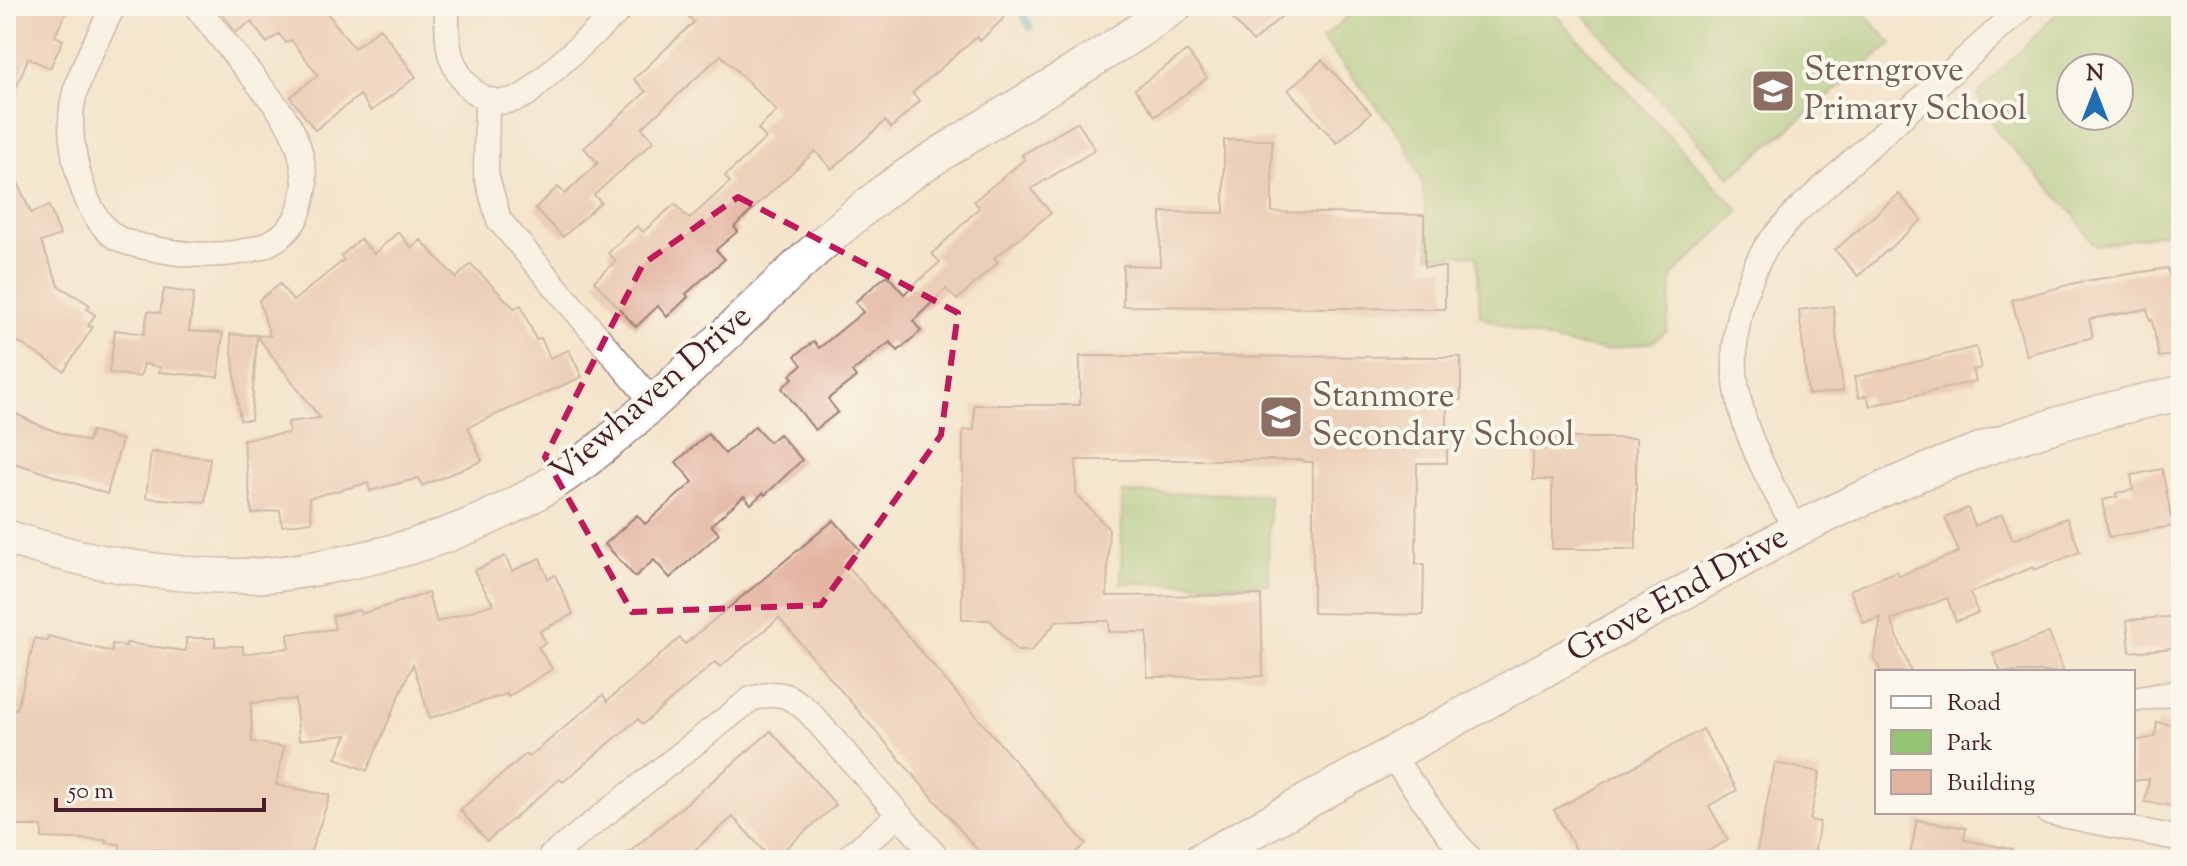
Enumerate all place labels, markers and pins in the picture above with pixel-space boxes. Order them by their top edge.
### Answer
place label: Sterngrove Primary School [1804,47,2027,135]
school or university icon: Sterngrove Primary School [1749,67,1797,115]
place label: Stanmore Secondary School [1312,373,1575,461]
school or university icon: Stanmore Secondary School [1257,393,1305,441]

